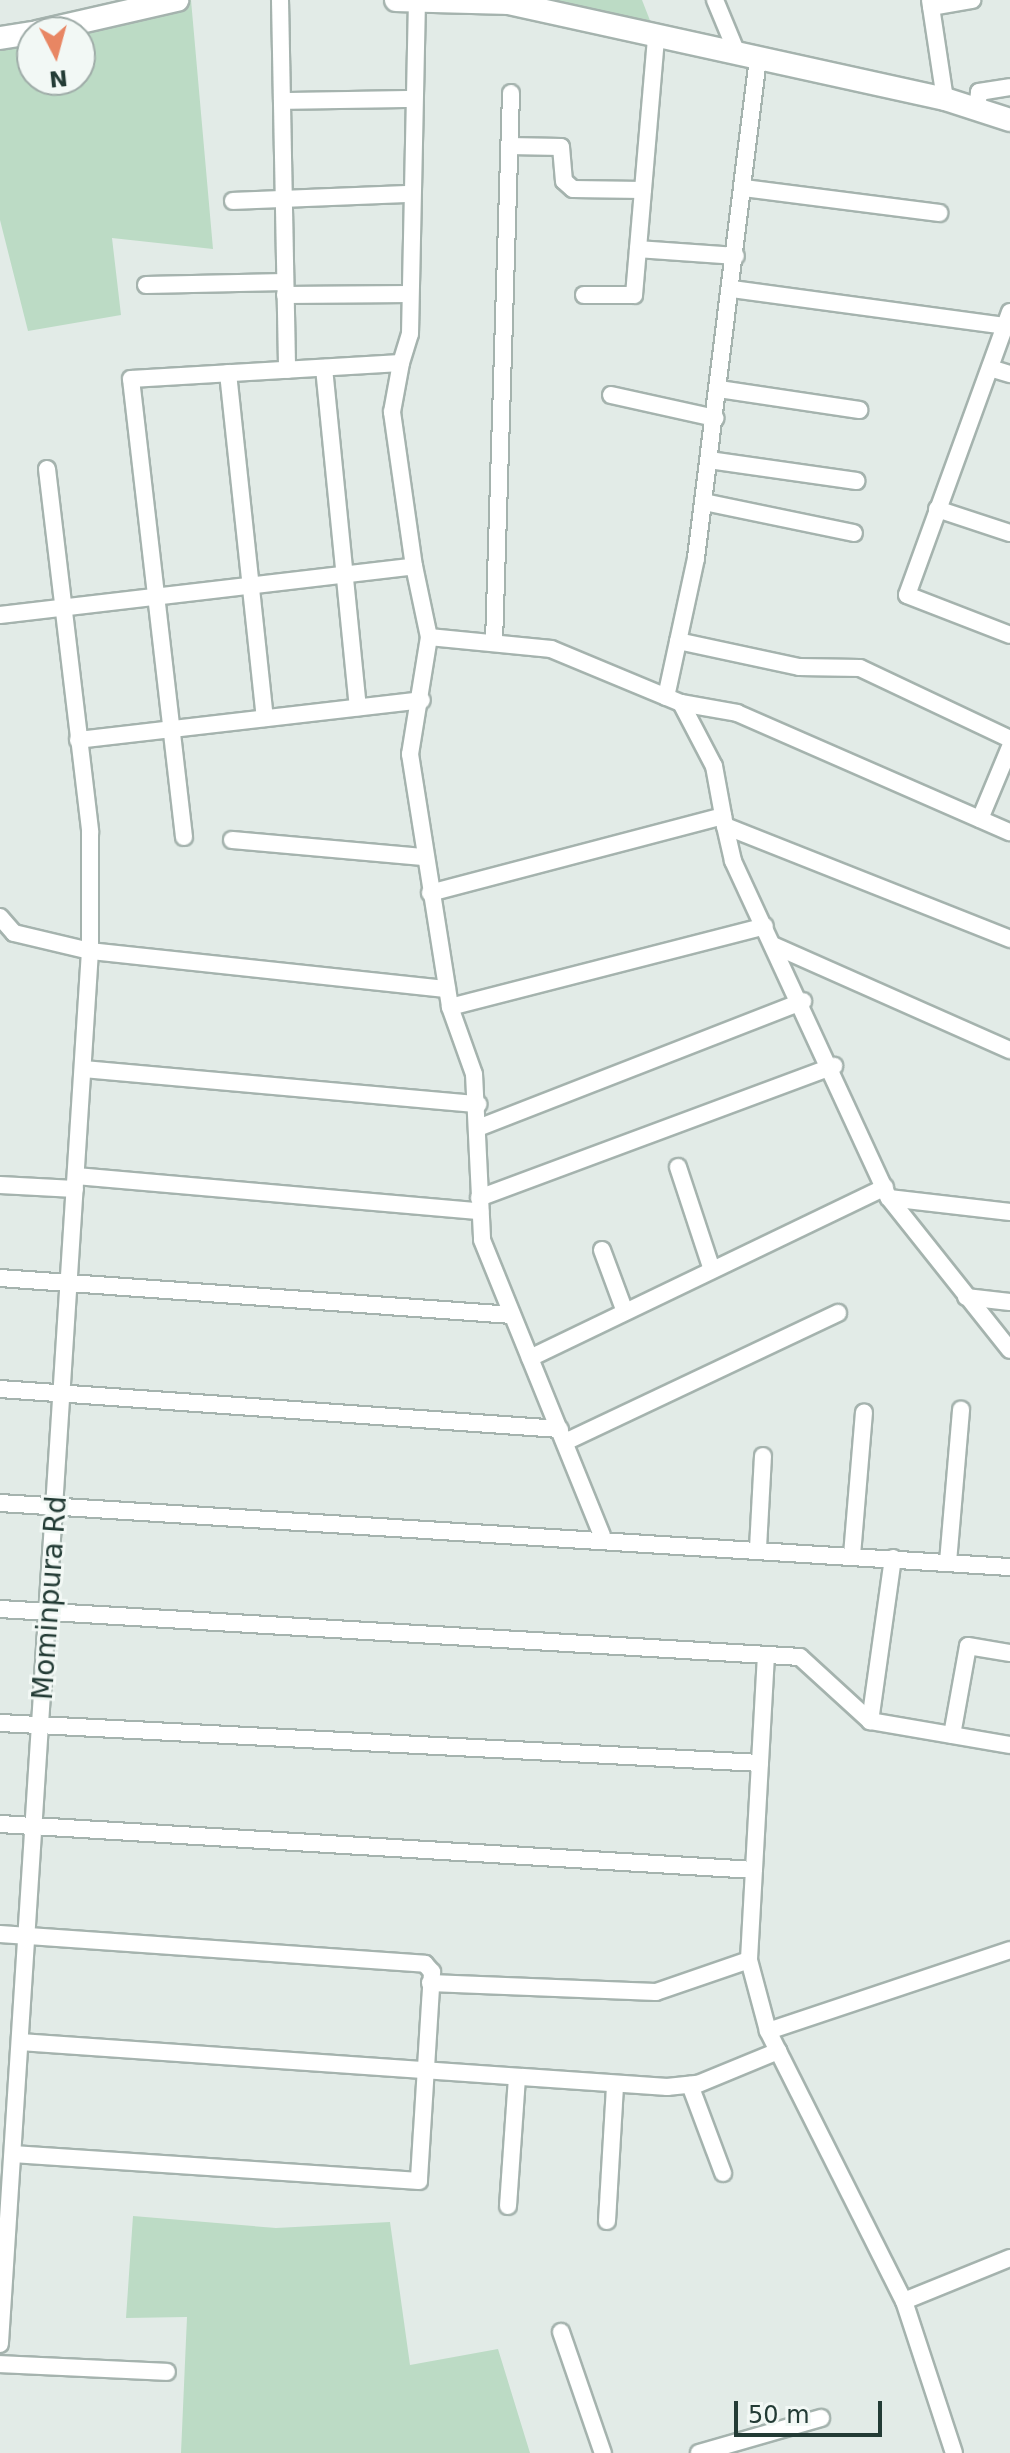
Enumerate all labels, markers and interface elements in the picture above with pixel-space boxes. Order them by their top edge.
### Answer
north arrow [16,16,96,96]
text: N [48,65,69,92]
street label: Mominpura Rd [26,1495,74,1701]
scale bar [738,2385,886,2435]
text: 50 m [748,2401,810,2429]

